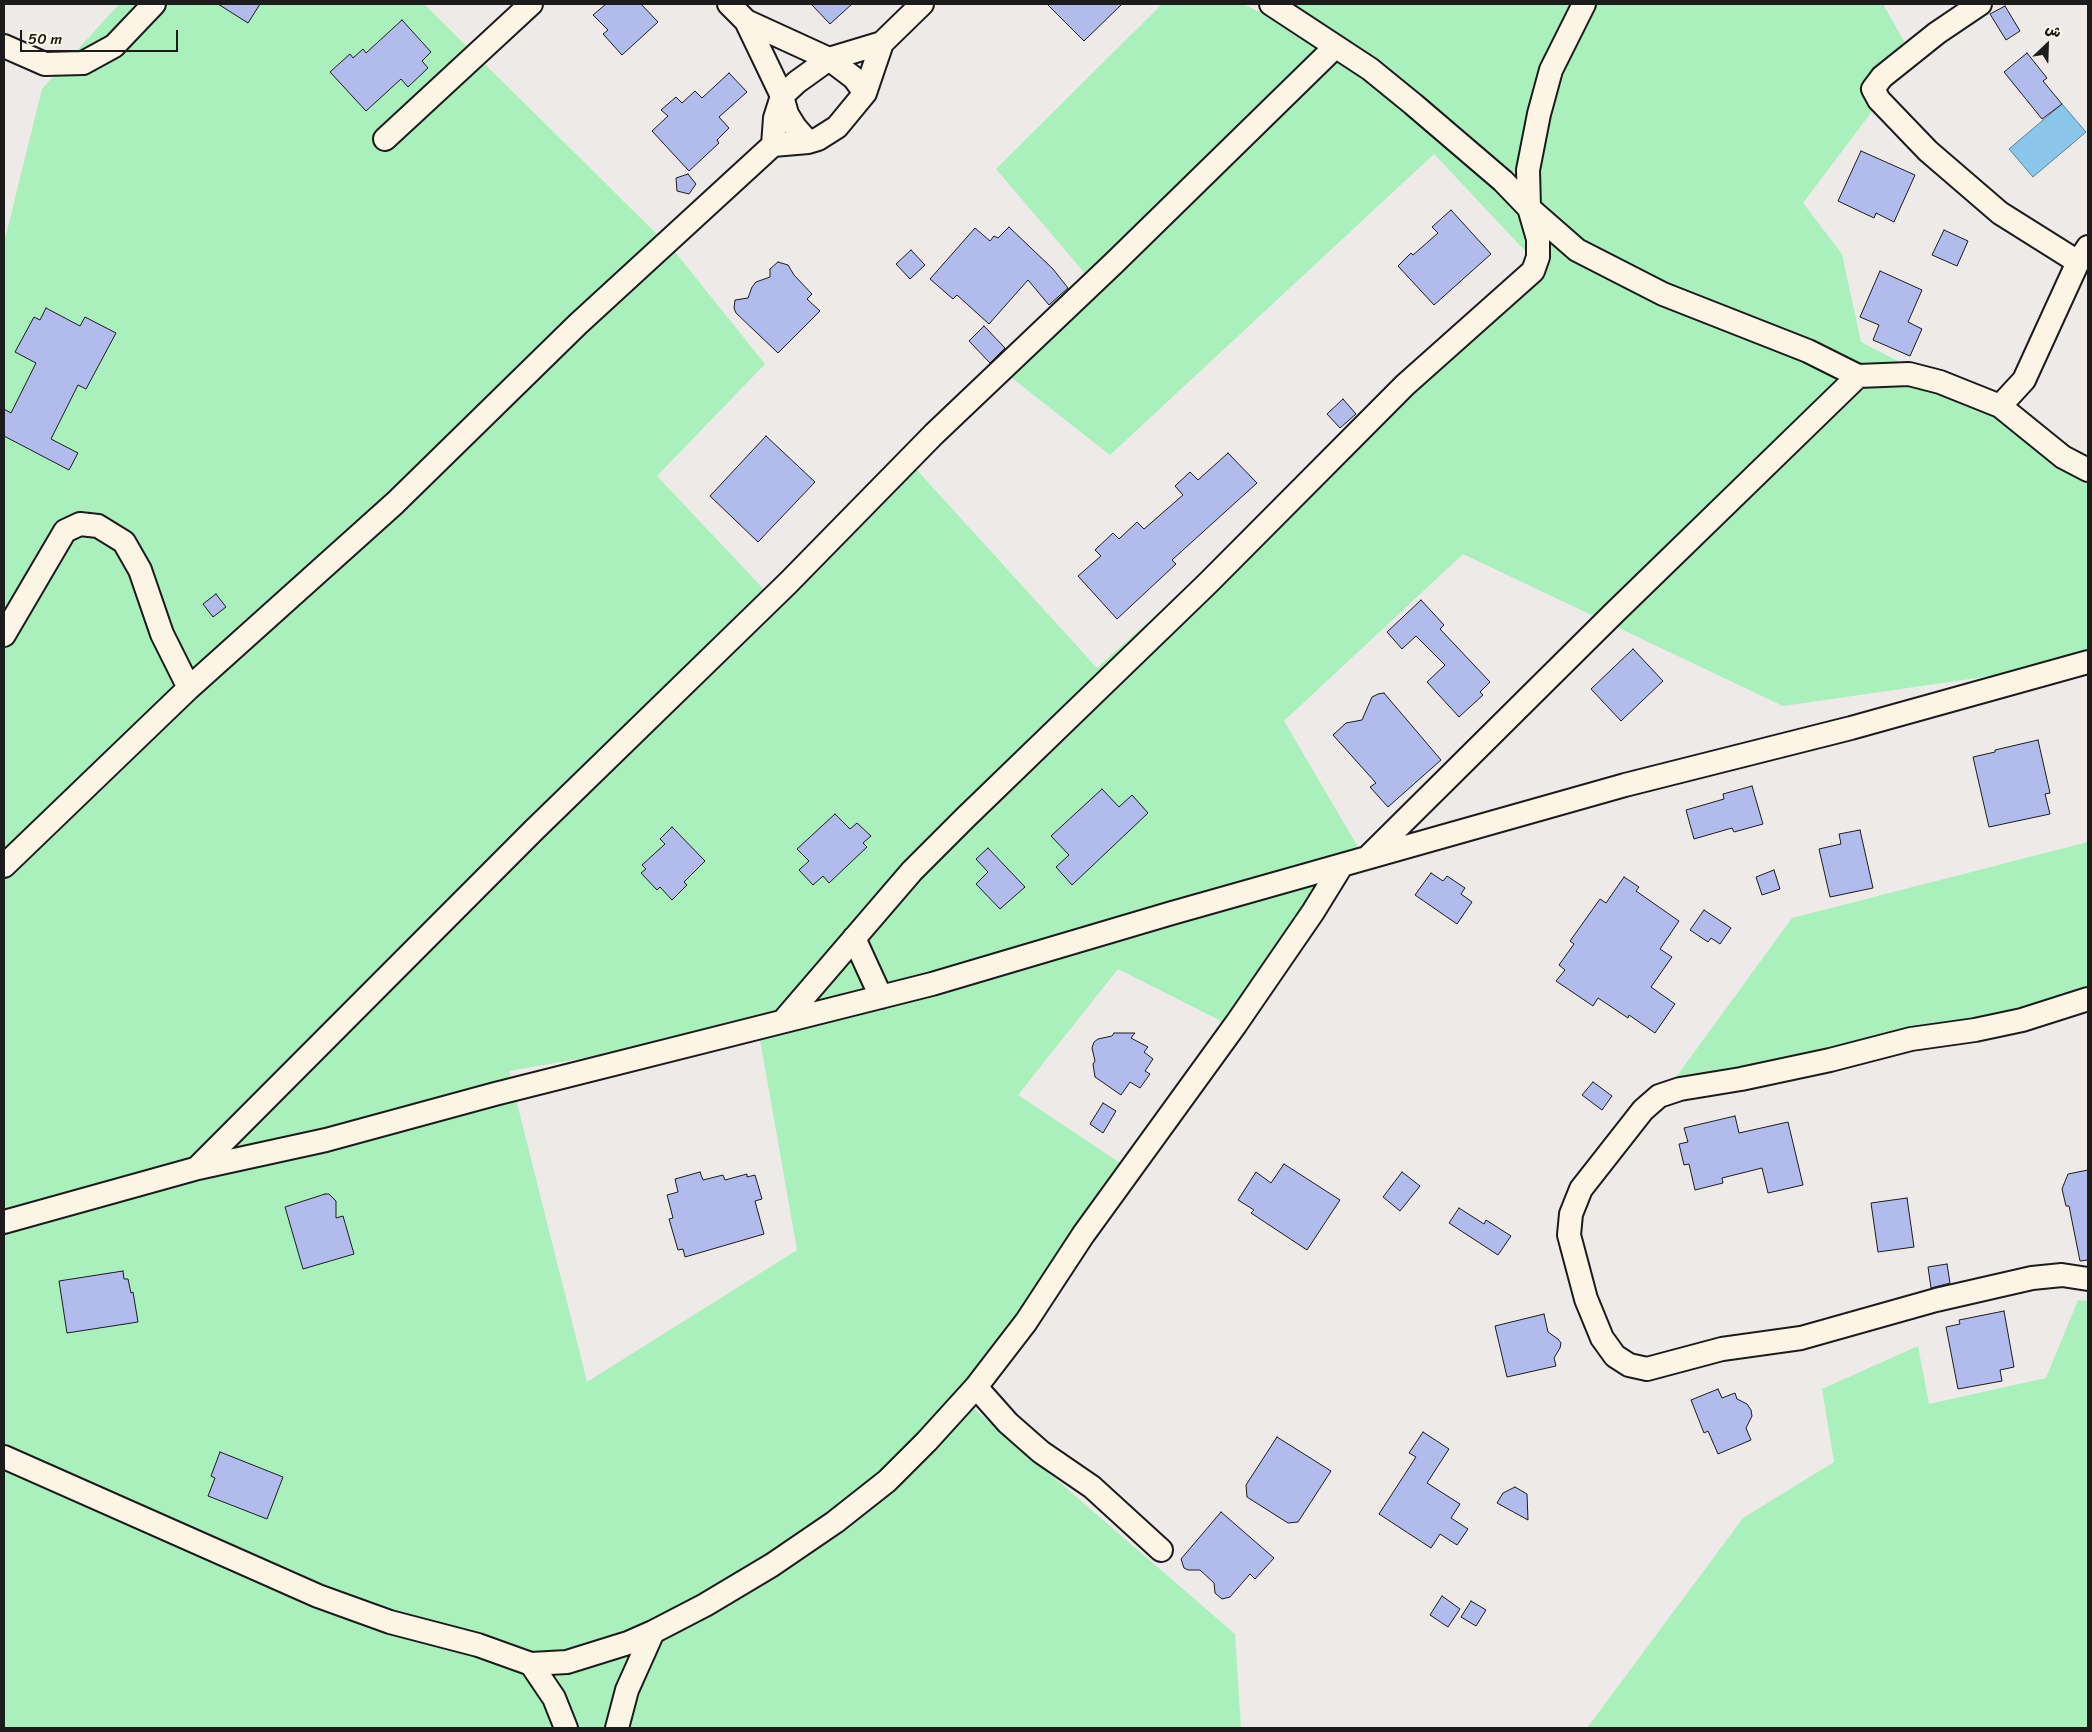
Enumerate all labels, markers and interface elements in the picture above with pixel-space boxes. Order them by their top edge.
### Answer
text: ش [2041,16,2065,45]
scale bar [22,20,180,52]
north arrow [2022,20,2072,70]
text: 50 m [28,26,62,52]

